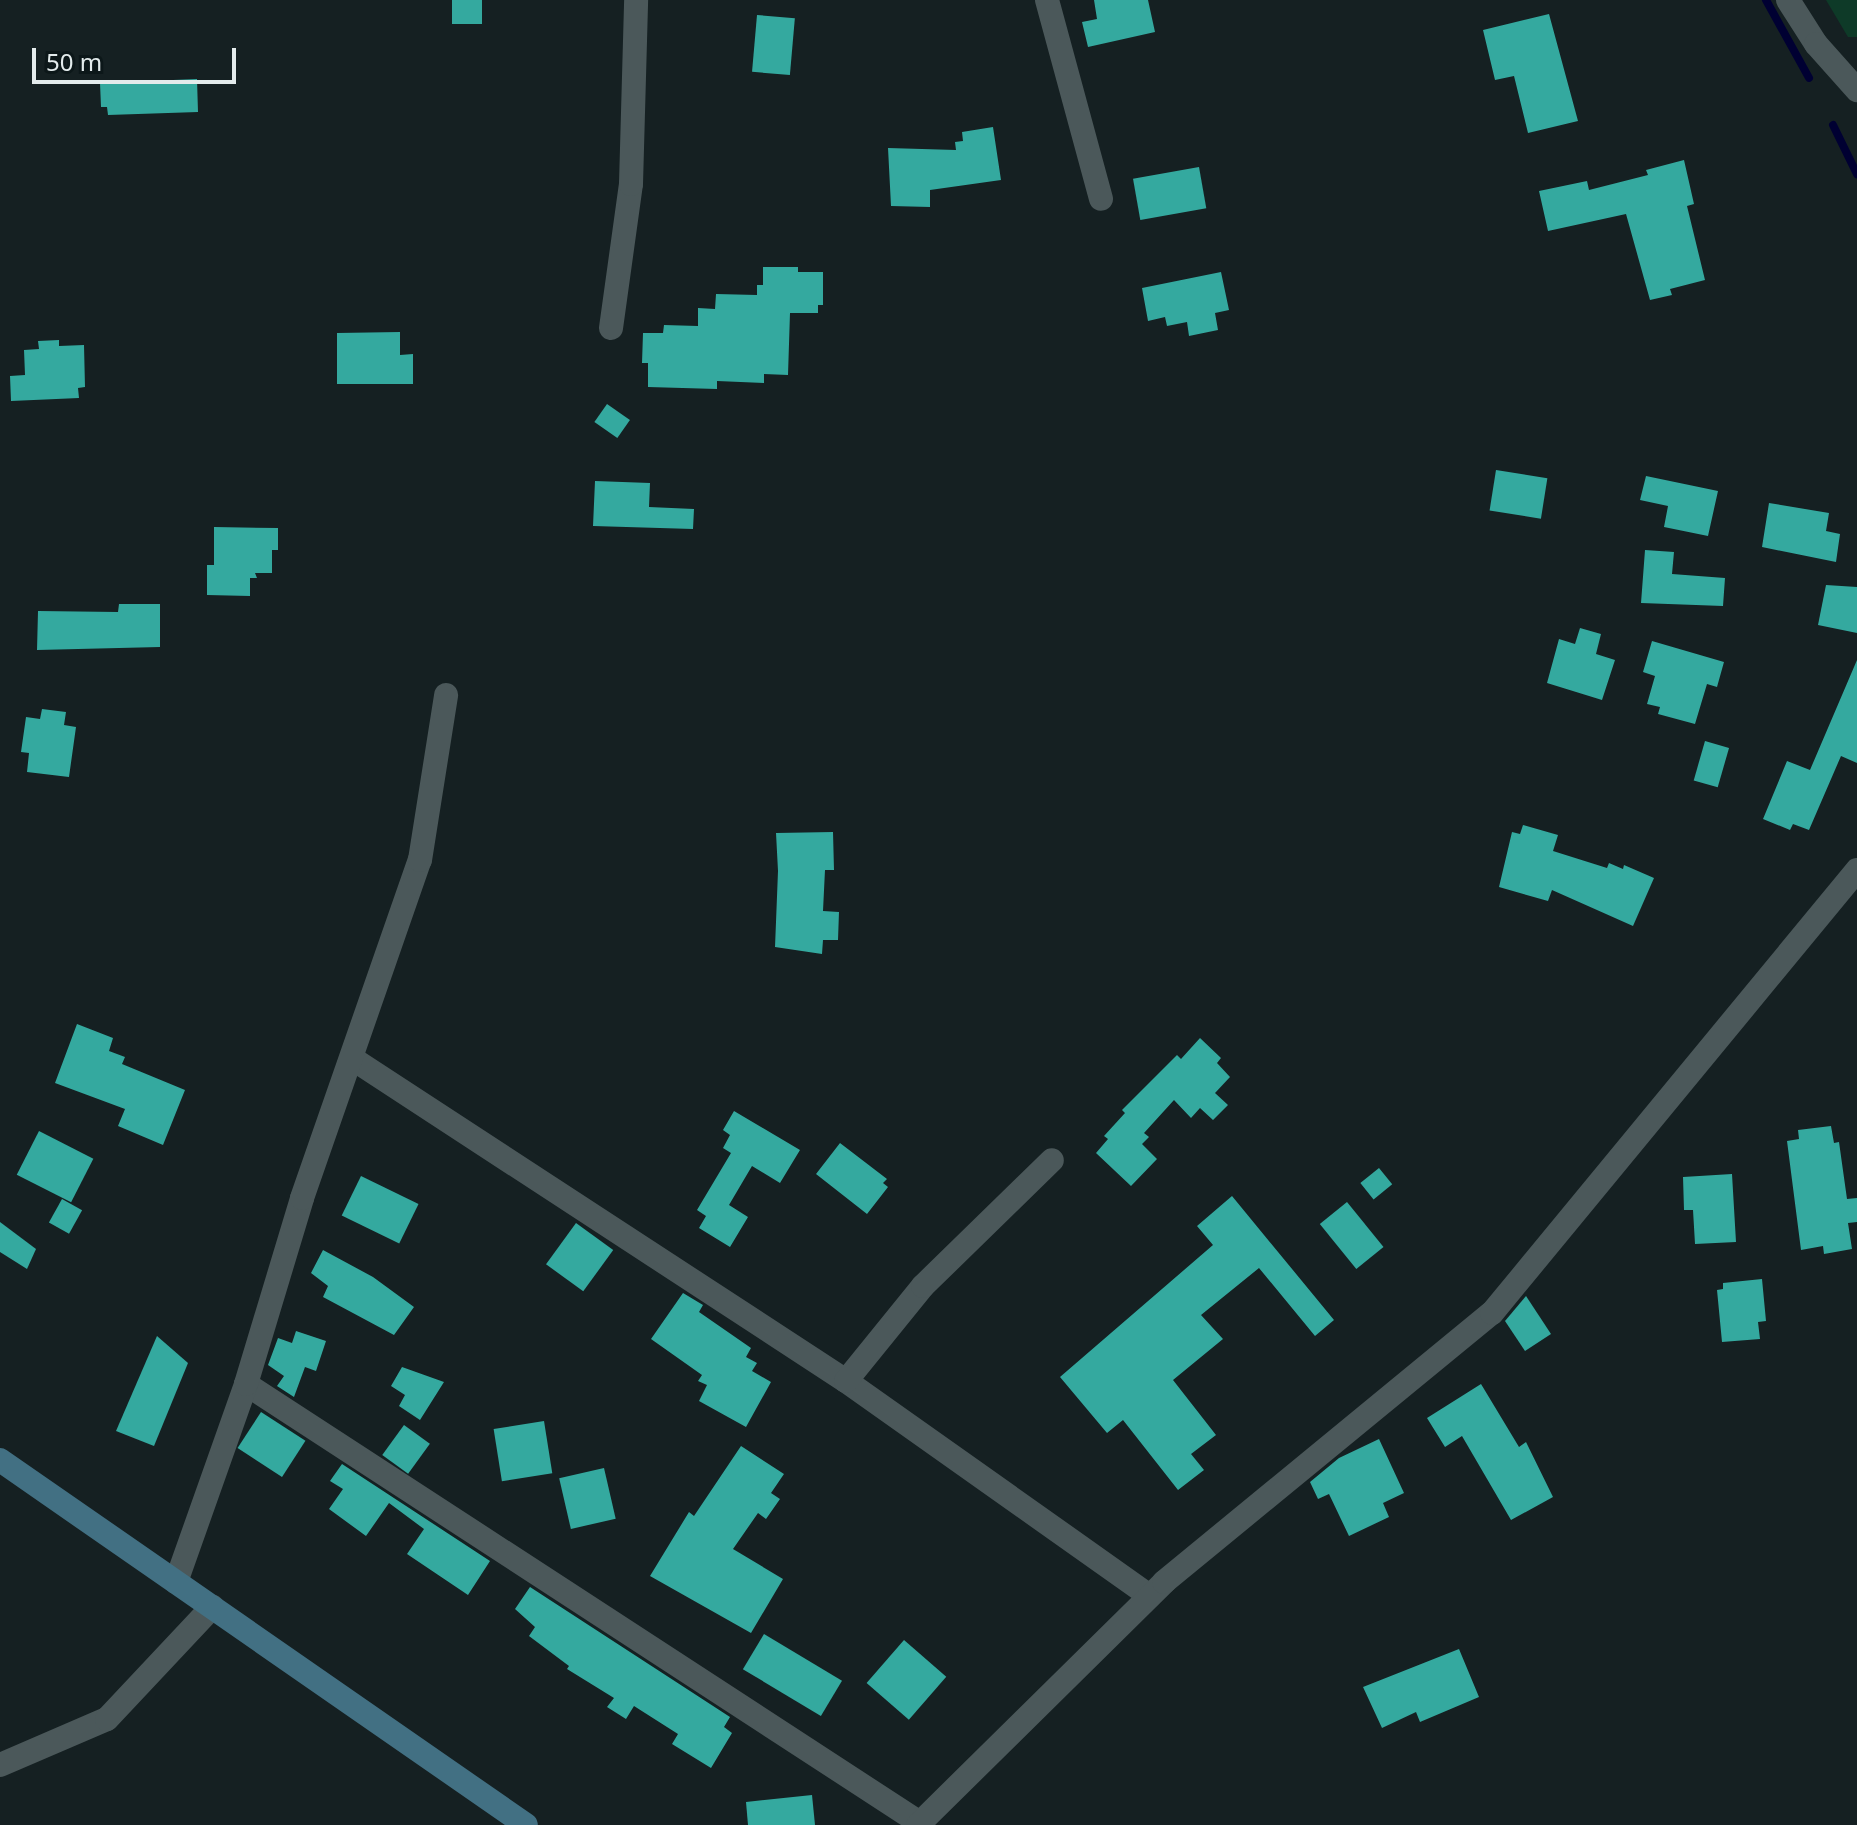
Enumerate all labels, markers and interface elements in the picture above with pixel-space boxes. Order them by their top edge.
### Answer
scale bar [36,32,240,82]
text: 50 m [46,45,102,78]

